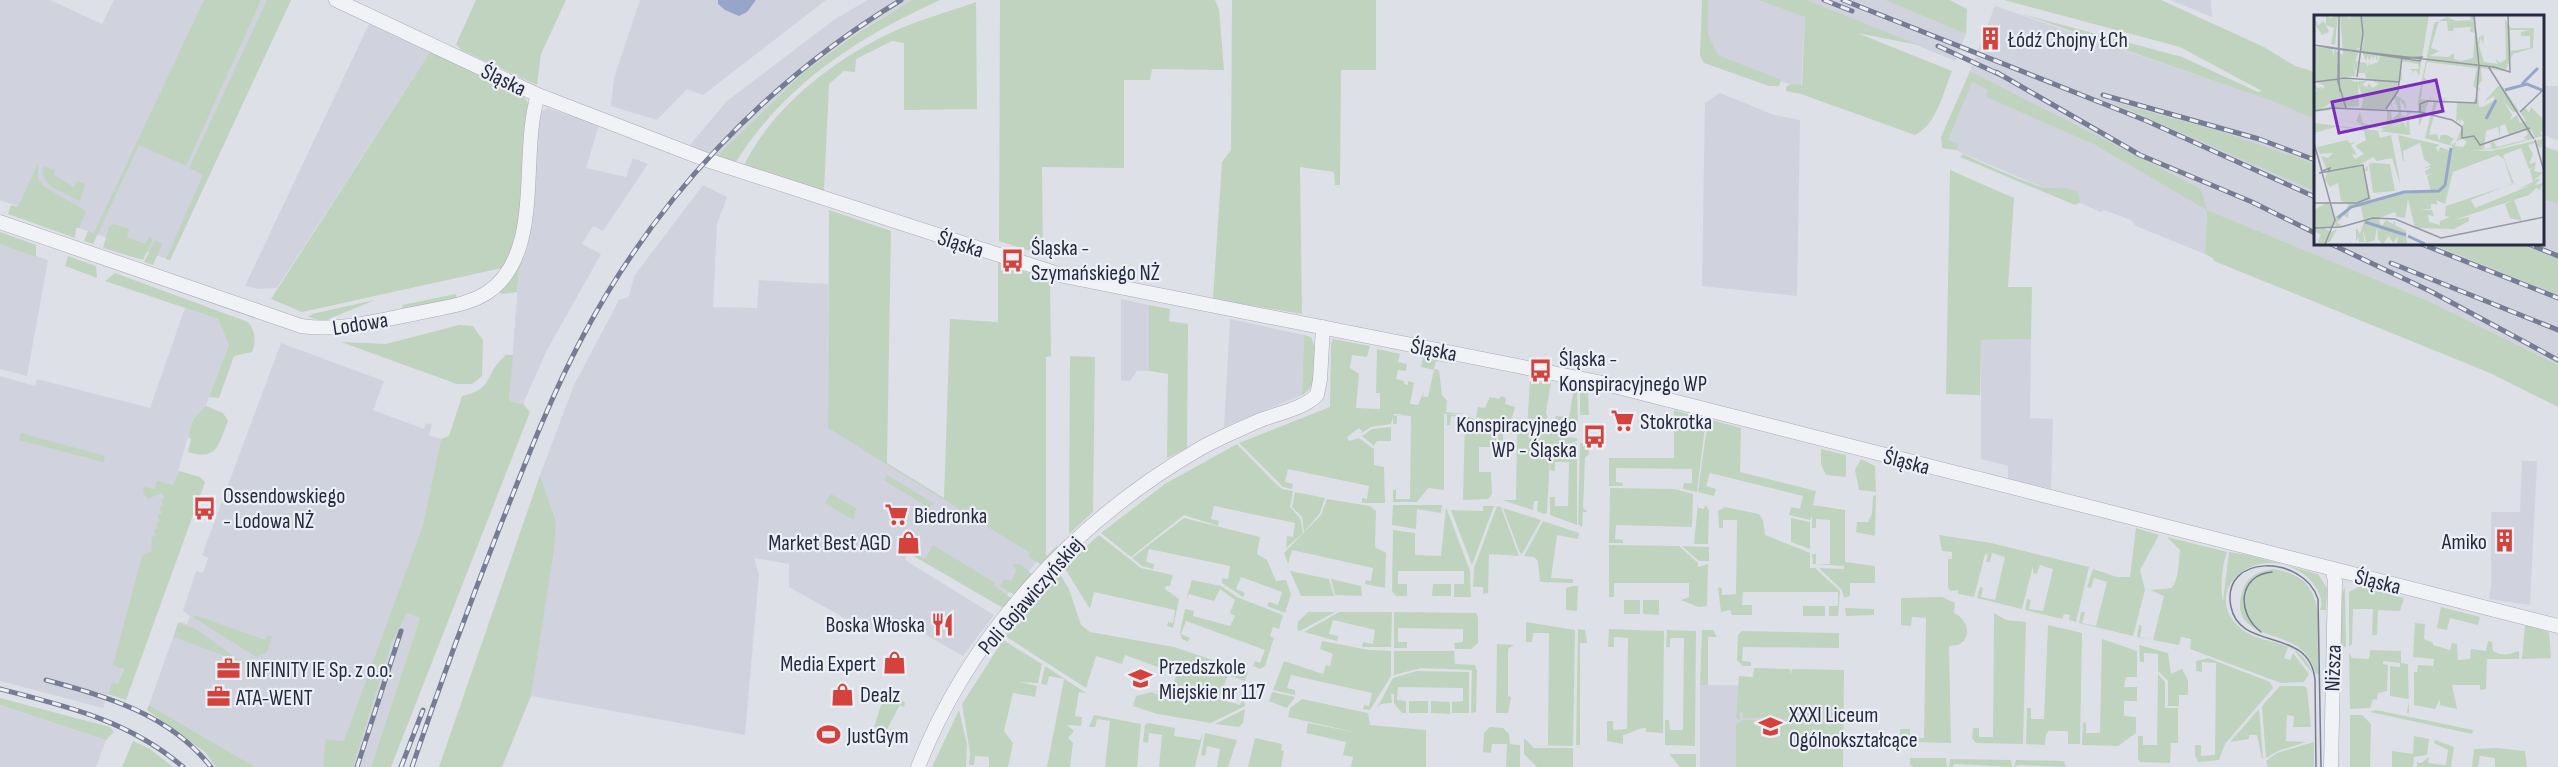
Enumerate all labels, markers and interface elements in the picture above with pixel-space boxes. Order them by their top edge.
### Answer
inset map [2314,15,2543,244]
building icon: Łódź Chojny ŁCh [1977,26,2003,52]
place label: Łódź Chojny ŁCh [2007,27,2128,54]
street label: Śląska [476,58,530,103]
street label: Śląska [934,224,987,264]
place label: Śląska - Szymańskiego NŻ [1031,235,1160,287]
bus stop icon: Śląska - Szymańskiego NŻ [1000,247,1026,273]
street label: Lodowa [331,307,390,342]
street label: Śląska [1408,333,1459,368]
place label: Śląska - Konspiracyjnego WP [1559,346,1707,398]
bus stop icon: Śląska - Konspiracyjnego WP [1528,358,1554,384]
supermarket icon: Stokrotka [1609,408,1635,434]
place label: Stokrotka [1640,409,1712,436]
place label: Konspiracyjnego WP - Śląska [1456,412,1577,464]
bus stop icon: Konspiracyjnego WP - Śląska [1582,424,1608,450]
street label: Śląska [1881,443,1933,482]
place label: Ossendowskiego - Lodowa NŻ [223,483,345,535]
bus stop icon: Ossendowskiego - Lodowa NŻ [192,495,218,521]
supermarket icon: Biedronka [883,502,909,528]
place label: Biedronka [914,503,987,530]
building icon: Amiko [2492,528,2518,554]
shop icon: Market Best AGD [896,529,922,555]
place label: Amiko [2441,529,2487,556]
place label: Market Best AGD [768,530,891,557]
street label: Poli Gojawiczyńskiej [973,532,1090,660]
street label: Śląska [2352,564,2404,601]
restaurant icon: Boska Włoska [930,611,956,637]
place label: Boska Włoska [825,612,925,639]
street label: Niższa [2319,644,2348,692]
shop icon: Media Expert [881,650,907,676]
place label: Media Expert [780,651,876,678]
place label: Przedszkole Miejskie nr 117 [1159,654,1265,706]
office icon: INFINITY IE Sp. z o.o. [215,656,241,682]
place label: INFINITY IE Sp. z o.o. [246,657,392,684]
school or university icon: Przedszkole Miejskie nr 117 [1128,666,1154,692]
shop icon: Dealz [829,681,855,707]
place label: Dealz [860,682,900,709]
office icon: ATA-WENT [205,684,231,710]
place label: ATA-WENT [235,685,313,712]
place label: XXXI Liceum Ogólnokształcące [1788,702,1918,754]
school or university icon: XXXI Liceum Ogólnokształcące [1758,714,1784,740]
sports icon: JustGym [816,722,842,748]
place label: JustGym [846,723,909,750]

